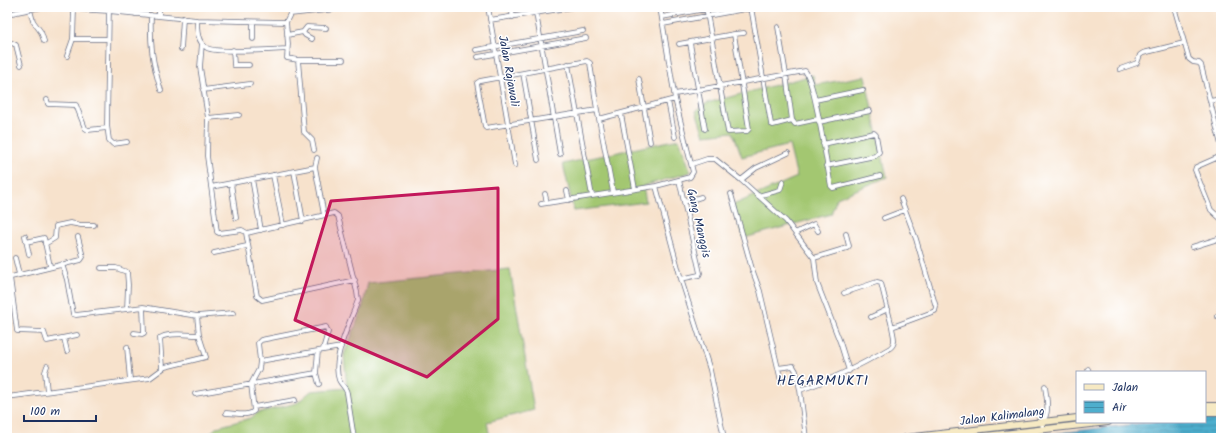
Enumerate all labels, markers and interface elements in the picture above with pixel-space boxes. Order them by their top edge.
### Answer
street label: Jalan Rajawali [493,34,524,109]
street label: Gang Manggis [681,187,716,260]
district label: HEGARMUKTI [777,370,869,392]
legend [1076,371,1206,423]
text: Jalan [1112,378,1138,397]
scale bar [24,397,96,423]
text: Air [1112,398,1127,417]
text: 100 m [30,402,61,421]
street label: Jalan Kalimalang [959,402,1046,431]

